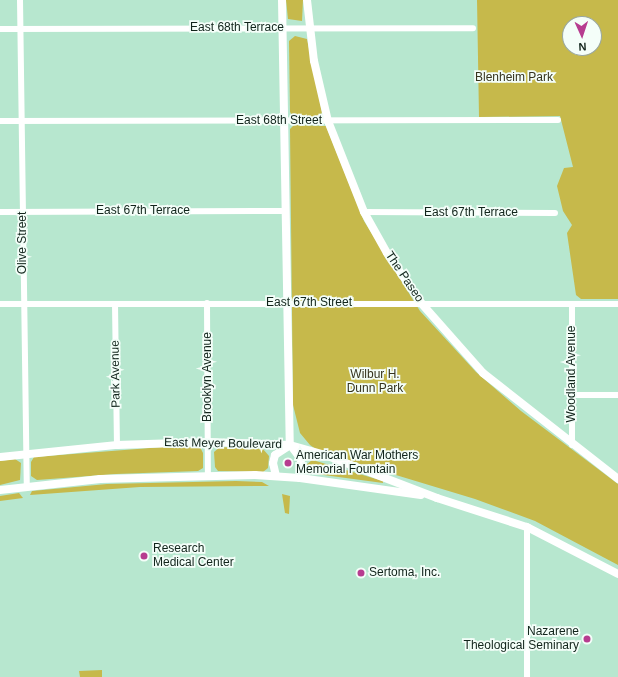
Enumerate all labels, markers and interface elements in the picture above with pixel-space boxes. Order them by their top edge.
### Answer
north arrow [562,16,602,56]
street label: East 68th Terrace [190,21,284,35]
text: N [578,41,587,53]
park label: Blenheim Park [475,71,553,85]
street label: East 68th Street [236,114,322,128]
street label: East 67th Terrace [96,204,190,218]
street label: East 67th Terrace [424,206,518,220]
street label: Olive Street [16,212,30,274]
street label: The Paseo [382,249,426,305]
street label: East 67th Street [266,296,352,310]
street label: Woodland Avenue [565,325,579,423]
street label: Brooklyn Avenue [201,332,215,422]
street label: Park Avenue [108,340,124,408]
park label: Wilbur H. Dunn Park [347,368,403,396]
street label: East Meyer Boulevard [164,436,282,452]
place label: American War Mothers Memorial Fountain [296,449,418,477]
marker: American War Mothers Memorial Fountain [283,458,293,468]
place label: Research Medical Center [153,542,234,570]
marker: Research Medical Center [138,550,150,562]
place label: Sertoma, Inc. [369,566,440,580]
marker: Sertoma, Inc. [356,568,366,578]
place label: Nazarene Theological Seminary [464,625,579,653]
marker: Nazarene Theological Seminary [582,634,592,644]

